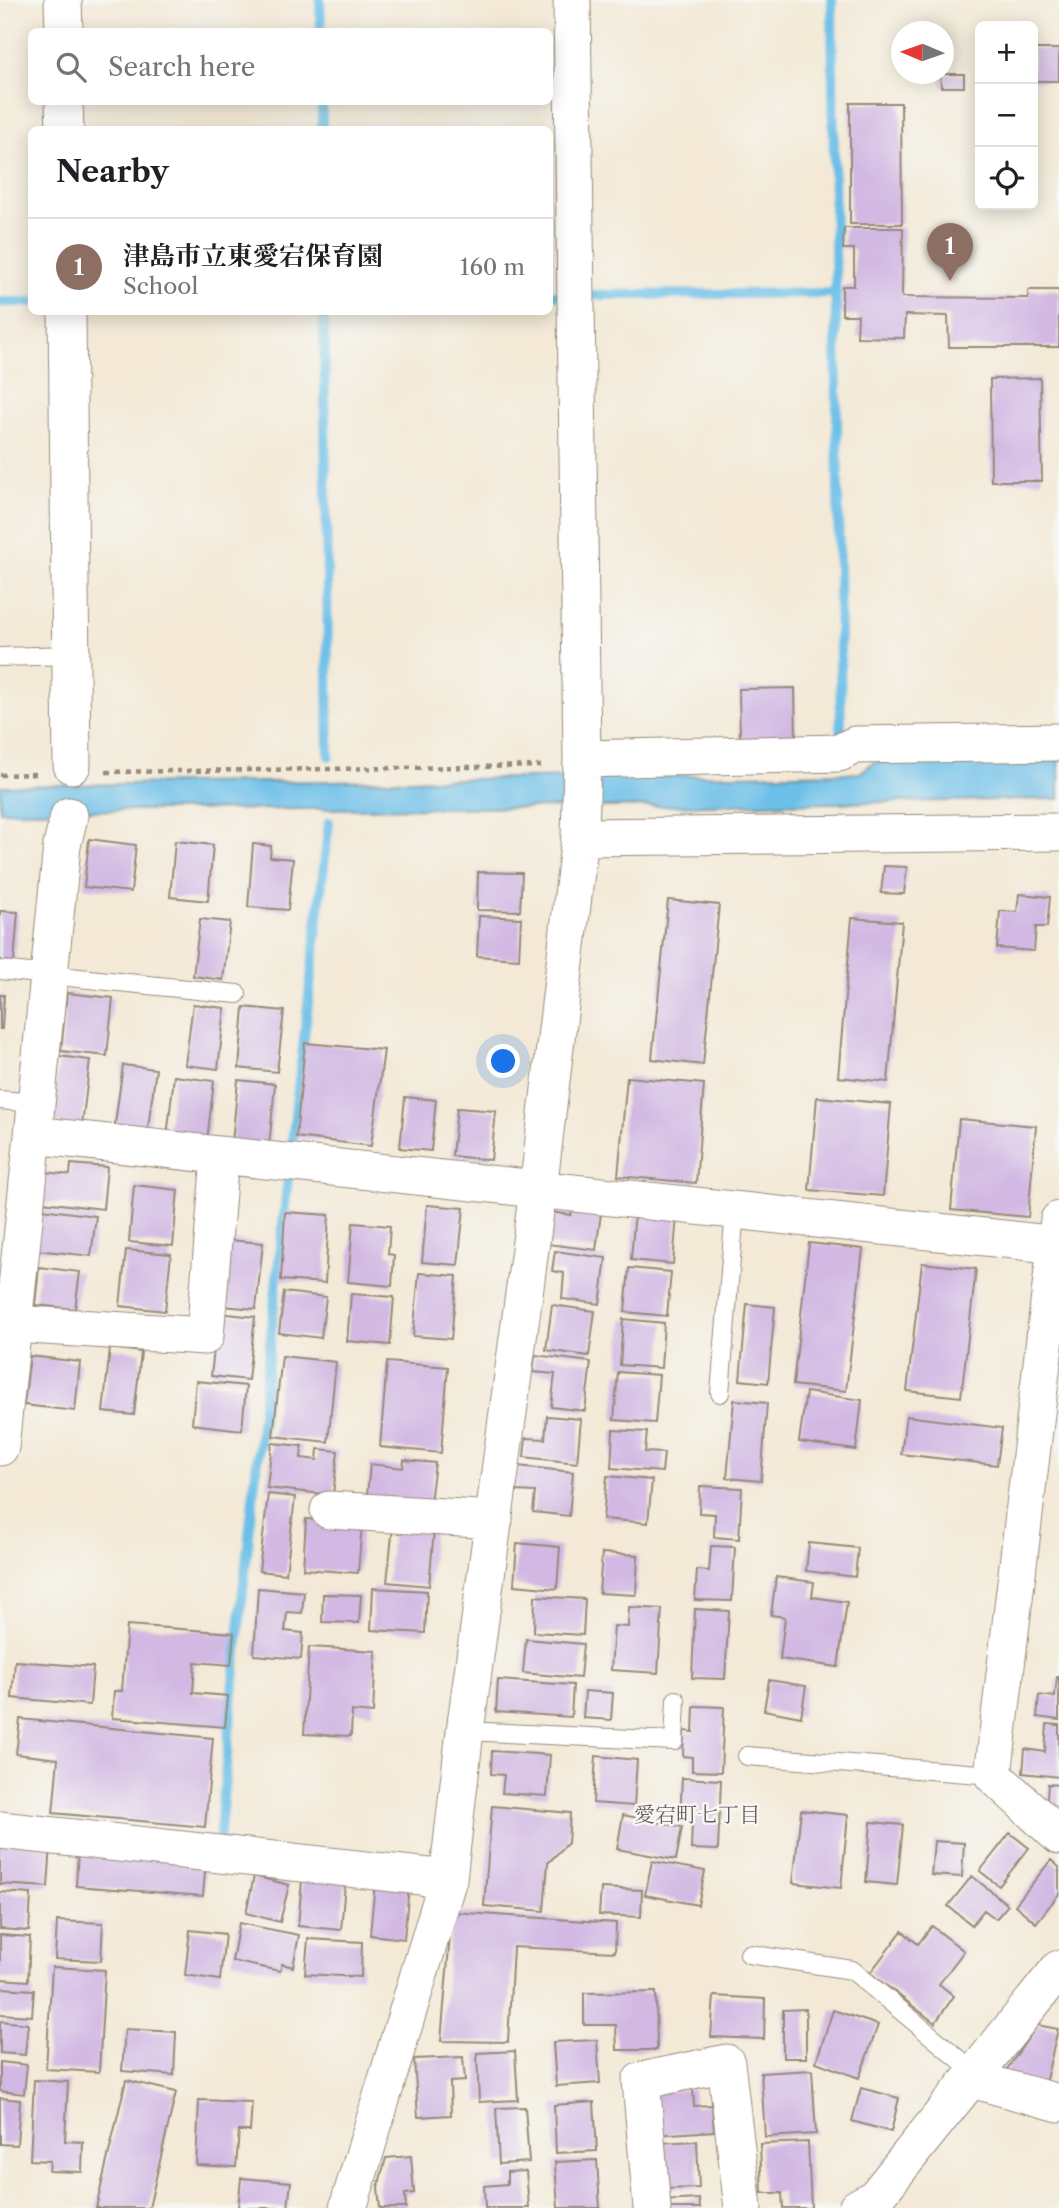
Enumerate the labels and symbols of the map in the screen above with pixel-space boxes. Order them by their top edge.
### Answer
north arrow [891,21,954,84]
pin: 1 [927,223,973,281]
your location [486,1044,520,1078]
district label: 愛宕町七丁目 [634,1802,760,1827]

